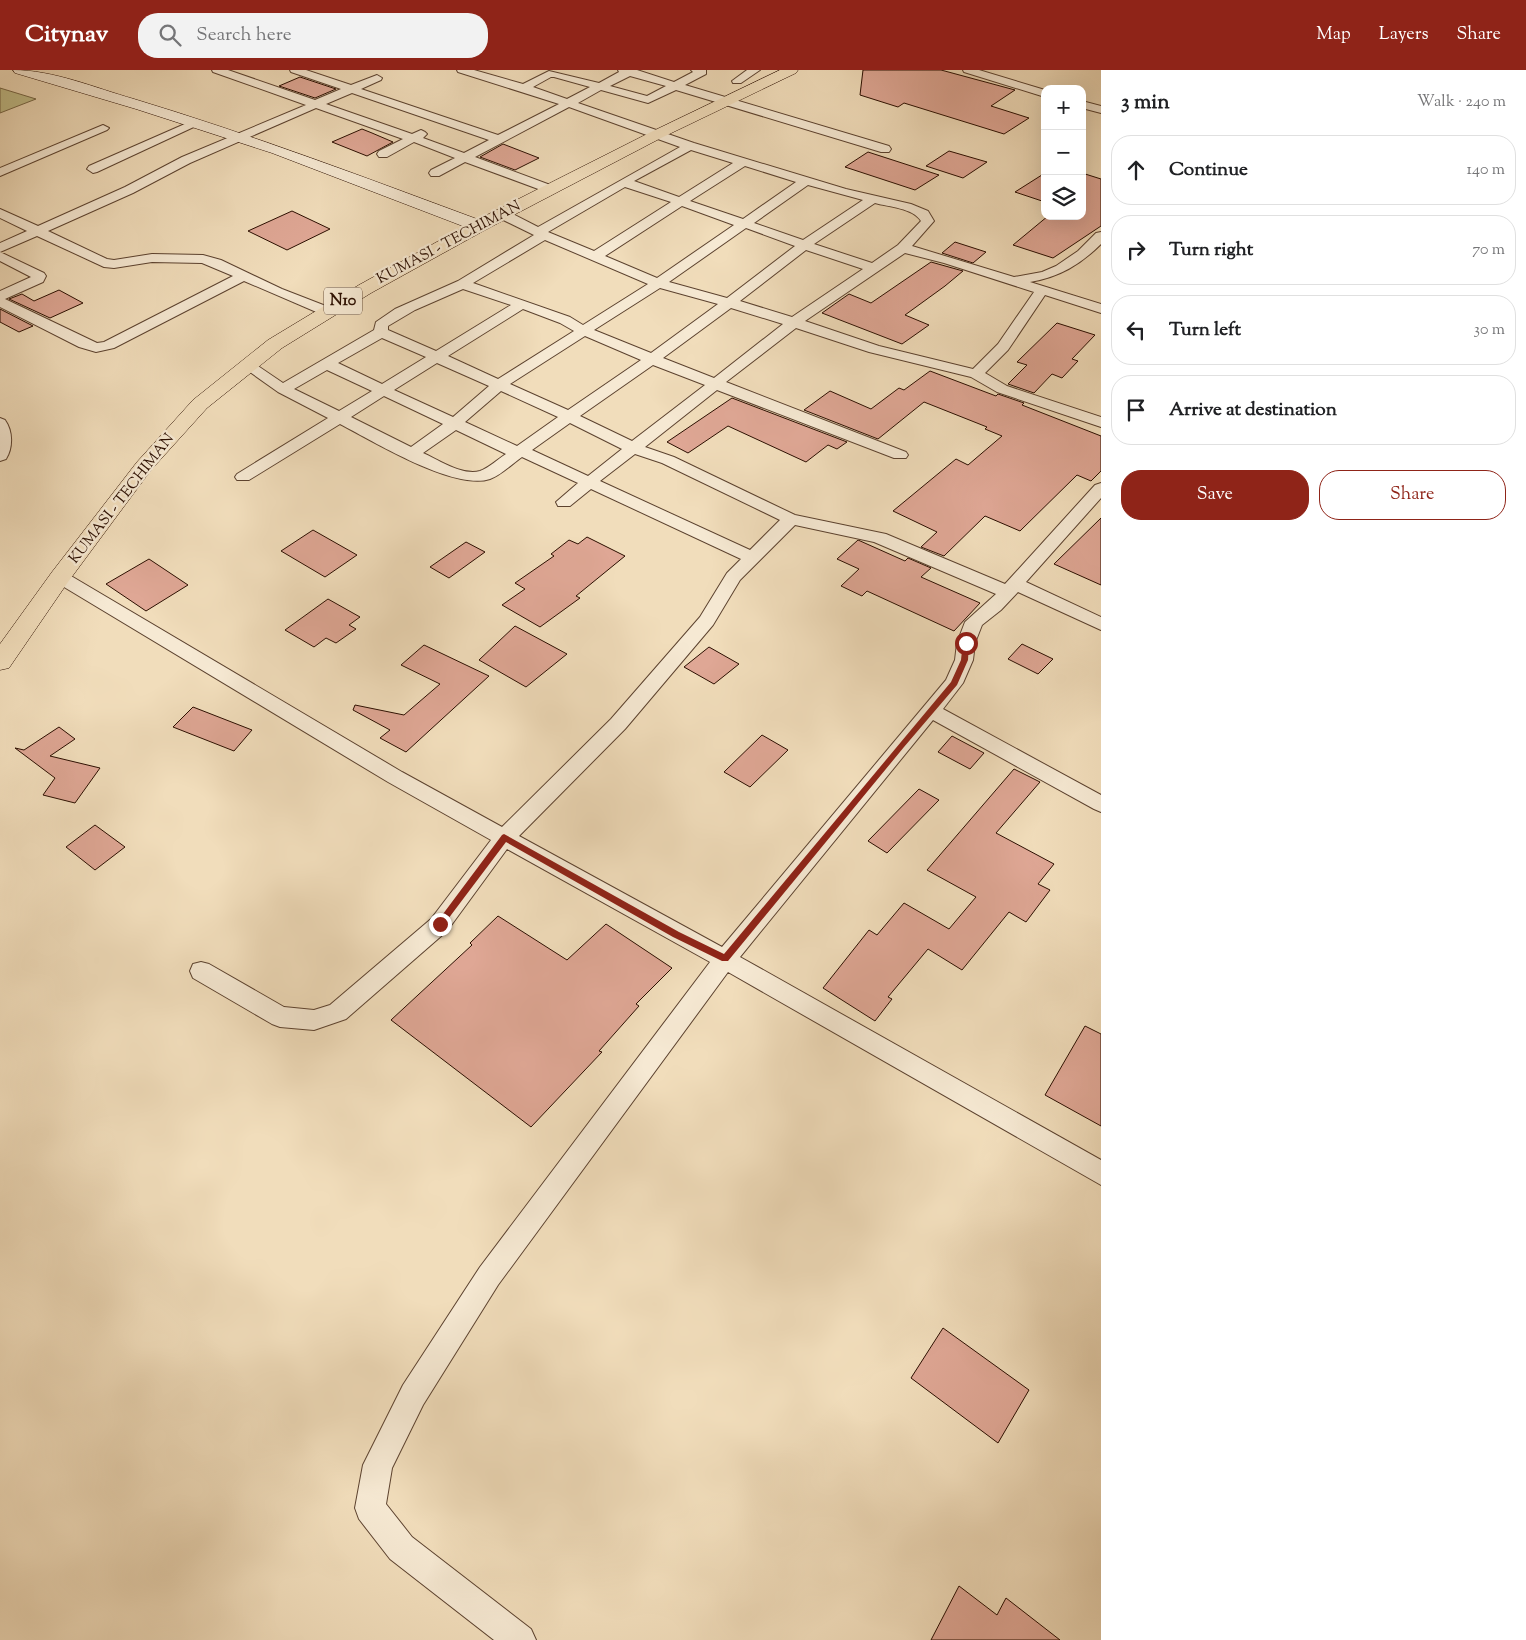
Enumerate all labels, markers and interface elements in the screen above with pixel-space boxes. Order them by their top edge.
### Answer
search box [138,13,488,58]
text: Citynav [25,18,108,52]
icon: search [156,21,184,49]
text: Search here [196,22,292,49]
text: Map [1316,22,1351,48]
text: Layers [1379,22,1429,48]
text: Share [1457,22,1501,48]
map controls [1041,85,1086,220]
button: + [1041,85,1086,130]
text: 3 min [1121,88,1170,118]
text: Walk · 240 m [1417,91,1506,114]
button: − [1041,130,1086,175]
icon: ahead [1122,156,1150,184]
text: Continue [1169,157,1248,184]
text: 140 m [1467,159,1505,182]
button: layers [1041,175,1086,220]
street label: KUMASI - TECHIMAN [373,196,525,290]
icon: right [1122,236,1150,264]
text: Turn right [1169,237,1253,264]
text: 70 m [1472,239,1505,262]
road number: N10 [324,288,362,315]
icon: left [1122,316,1150,344]
text: Turn left [1169,317,1241,344]
text: 30 m [1474,319,1505,342]
icon: arrive [1122,396,1150,424]
text: Arrive at destination [1169,397,1337,424]
street label: KUMASI - TECHIMAN [64,429,180,569]
button: Save [1121,470,1309,520]
button: Share [1319,470,1506,520]
route start [955,632,978,655]
route end [429,913,452,936]

